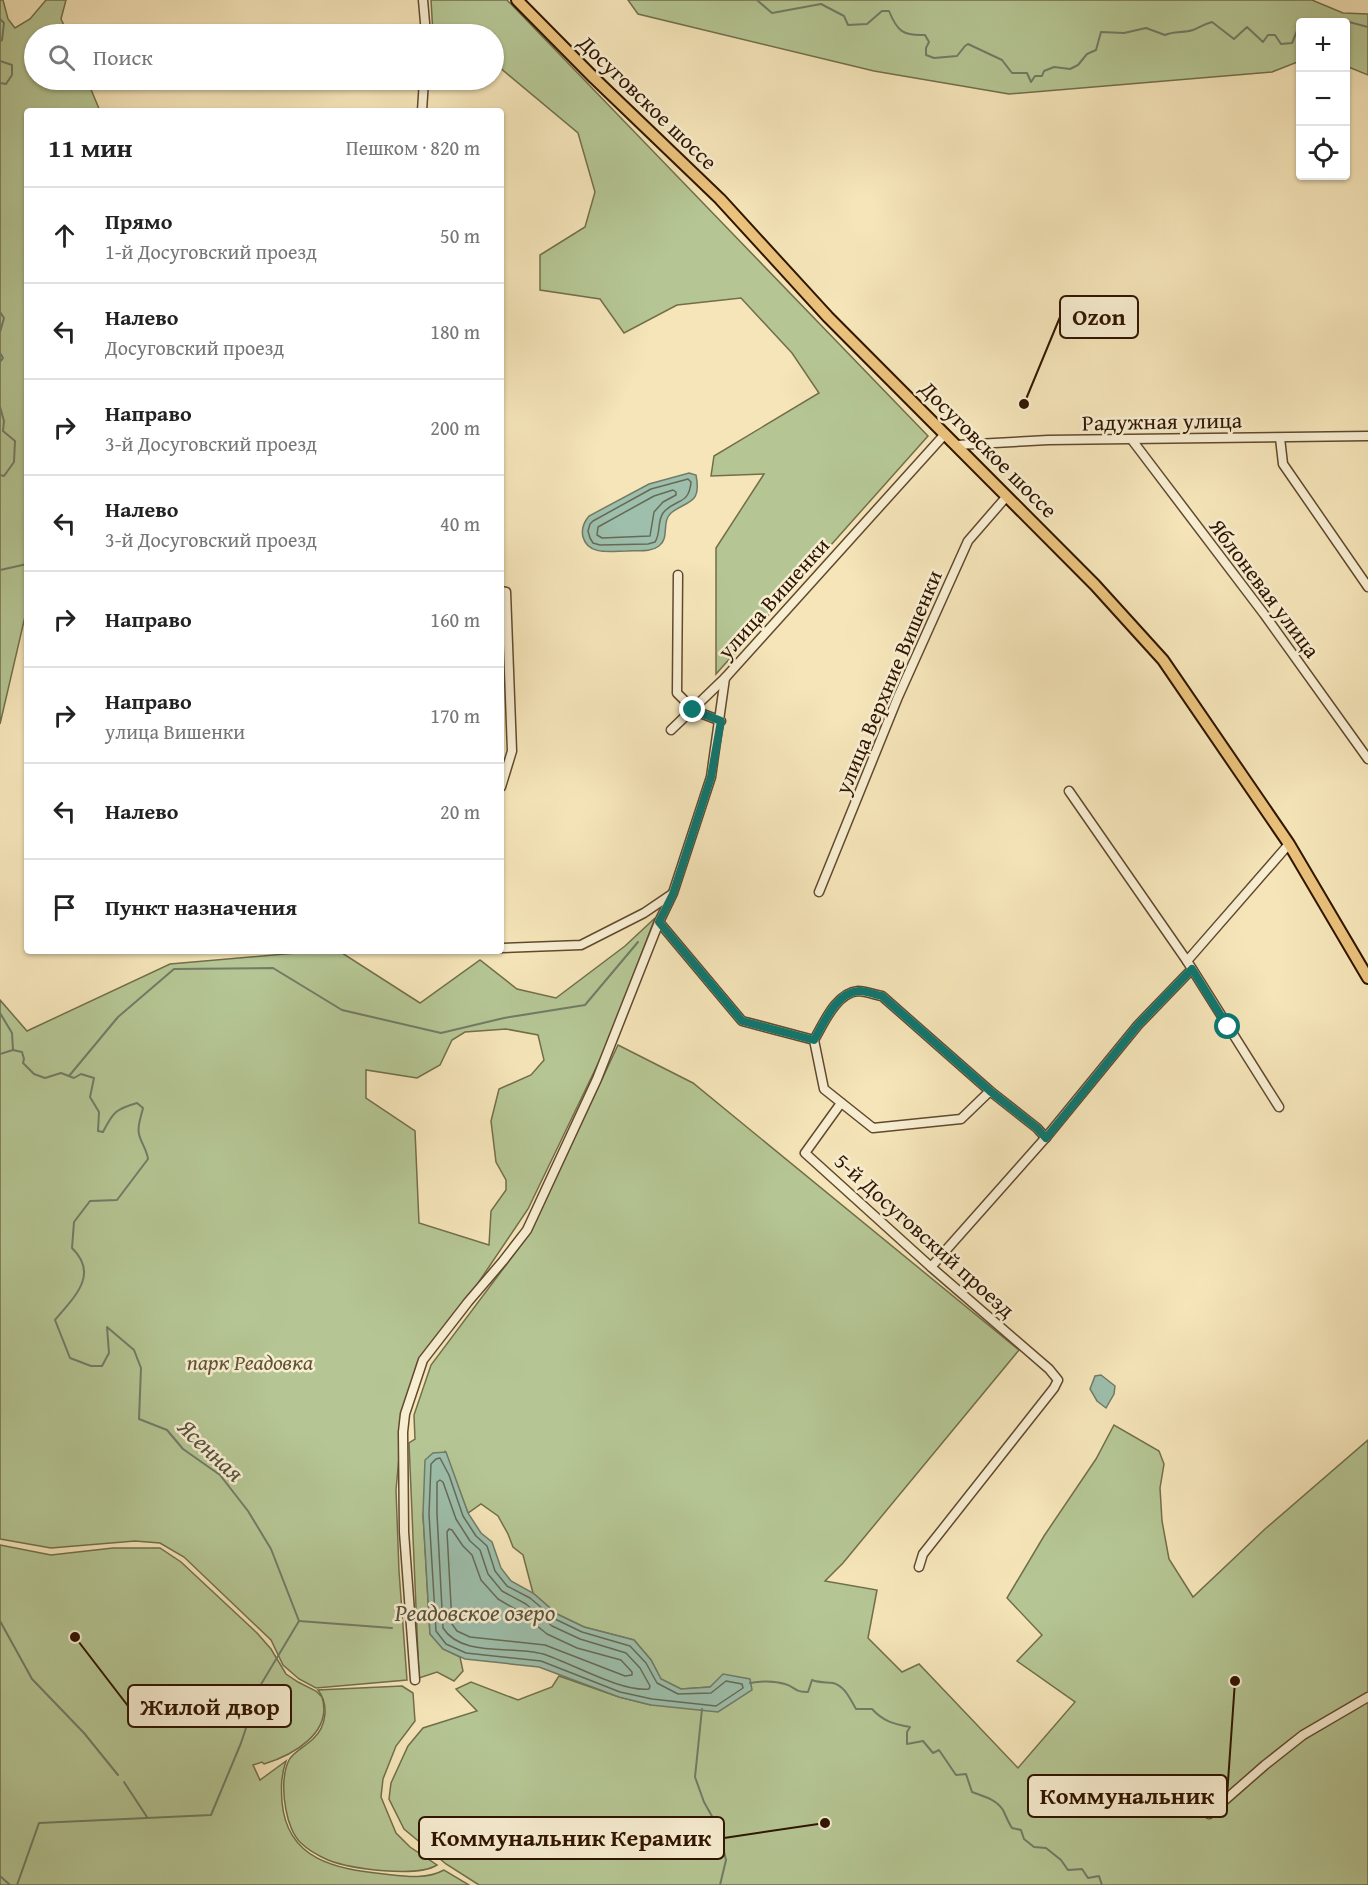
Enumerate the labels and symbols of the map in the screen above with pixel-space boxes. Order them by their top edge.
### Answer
street label: Досуговское шоссе [570,26,725,177]
callout: Ozon [1060,296,1138,338]
text: Ozon [1072,299,1126,334]
street label: Досуговское шоссе [912,372,1065,525]
street label: Радужная улица [1082,404,1243,438]
street label: Яблоневая улица [1201,511,1328,665]
street label: улица Вишенки [709,530,836,667]
street label: улица Верхние Вишенки [826,565,950,800]
route end [679,696,705,722]
route start [1214,1013,1240,1039]
street label: 5-й Досуговский проезд [828,1145,1022,1325]
park label: парк Реадовка [187,1346,313,1378]
water label: Ясенная [169,1409,252,1490]
water label: Реадовское озеро [394,1595,555,1630]
callout: Жилой двор [128,1685,291,1727]
text: Жилой двор [139,1689,280,1724]
callout: Коммунальник [1028,1775,1227,1817]
text: Коммунальник [1040,1778,1215,1813]
callout: Коммунальник Керамик [419,1817,724,1859]
text: Коммунальник Керамик [431,1820,712,1855]

